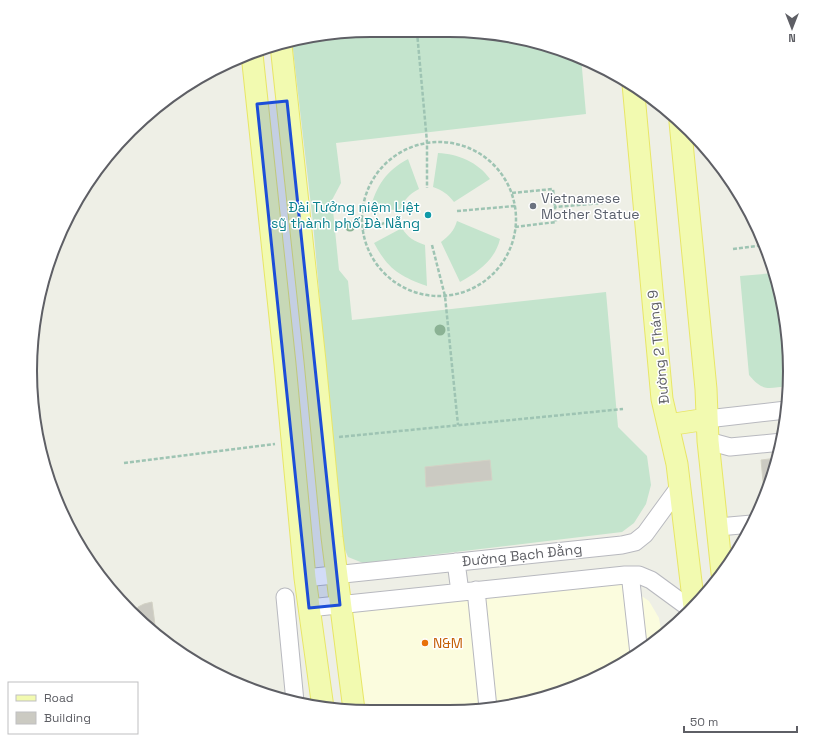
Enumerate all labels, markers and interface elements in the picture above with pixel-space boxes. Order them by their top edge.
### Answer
north arrow [772,8,812,48]
text: N [788,31,796,45]
place label: Vietnamese Mother Statue [541,189,640,223]
place label: Đài Tưởng niệm Liệt sỹ thành phố Đà Nẵng [271,198,420,232]
marker: Vietnamese Mother Statue [528,201,538,211]
marker: Đài Tưởng niệm Liệt sỹ thành phố Đà Nẵng [423,210,433,220]
street label: Đường 2 Tháng 9 [643,289,673,405]
street label: Đường Bạch Đằng [461,540,583,570]
place label: N&M [433,634,463,652]
marker: N&M [420,638,430,648]
legend [8,682,138,734]
text: Road [44,690,73,706]
scale bar [684,708,797,734]
text: Building [44,710,91,726]
text: 50 m [690,714,718,730]

